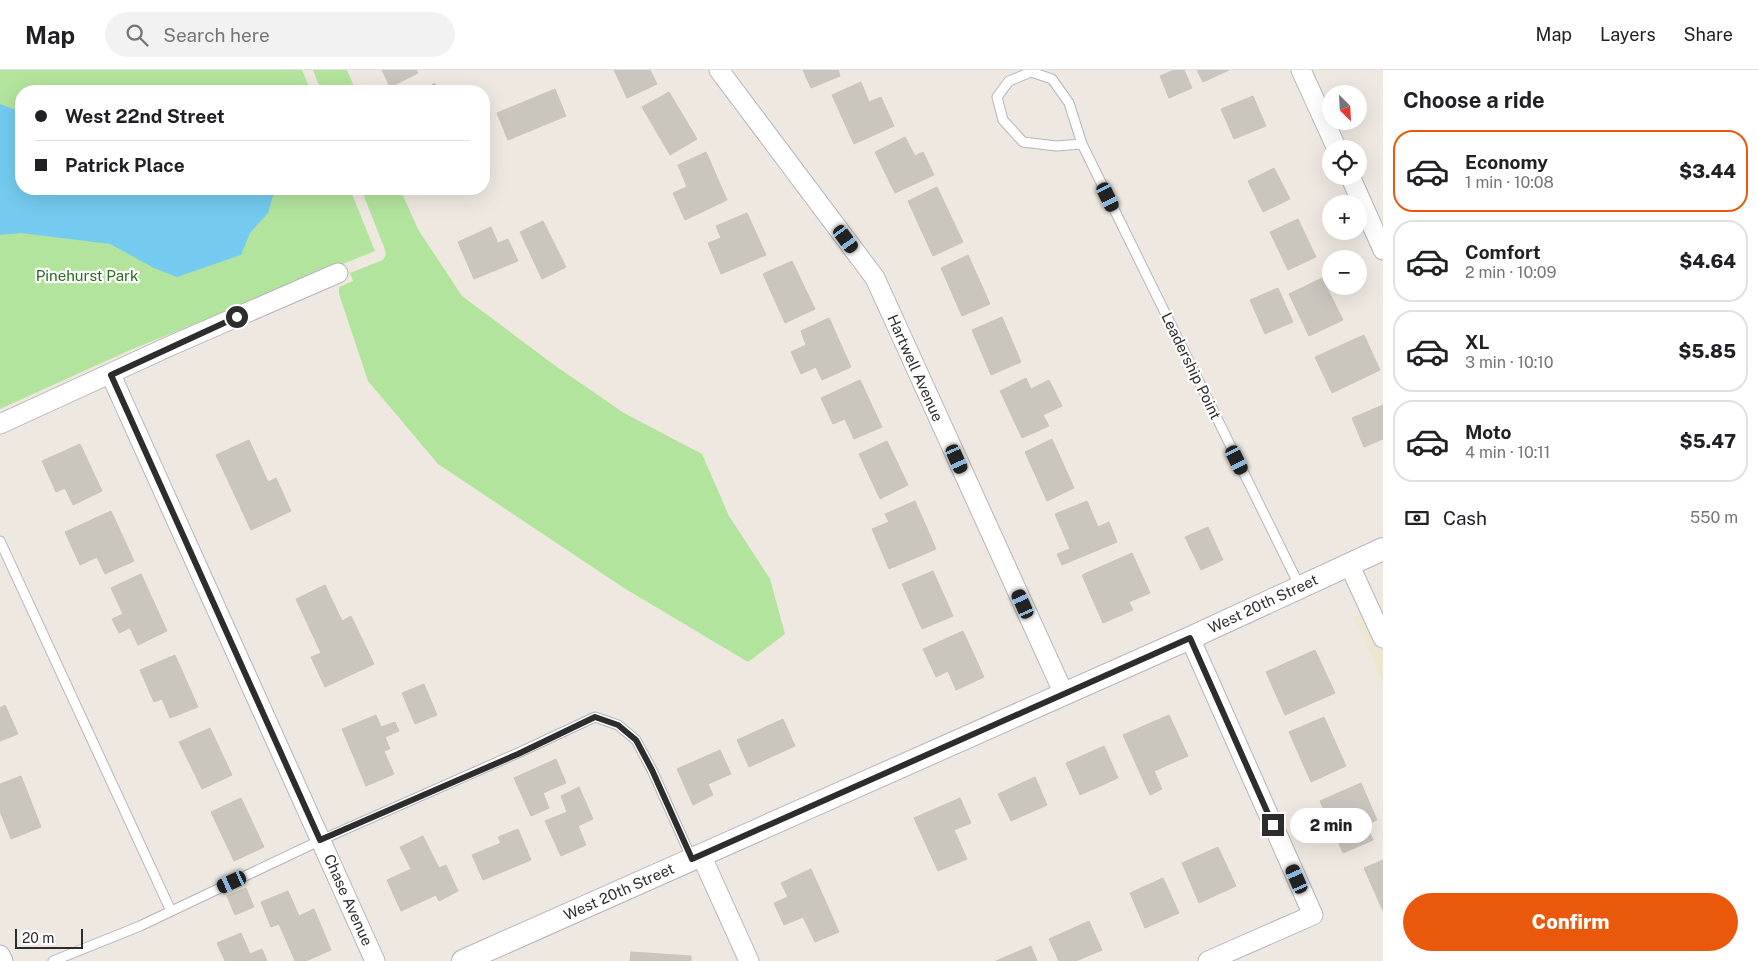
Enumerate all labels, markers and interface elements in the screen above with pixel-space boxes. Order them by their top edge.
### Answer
search box [105,12,455,57]
text: Map [25,21,75,49]
icon: search [123,21,151,49]
text: Search here [163,24,270,46]
text: Map [1536,24,1572,45]
text: Layers [1600,24,1656,45]
text: Share [1684,24,1733,45]
north arrow [1322,85,1368,130]
map controls [1322,85,1367,295]
text: Choose a ride [1403,87,1545,113]
text: West 22nd Street [65,105,225,127]
button: locate [1322,140,1367,185]
icon: car [1405,149,1450,194]
text: Economy [1465,151,1548,173]
text: Patrick Place [65,154,185,176]
text: $3.44 [1679,160,1736,182]
text: 1 min · 10:08 [1465,173,1554,192]
car [1094,180,1121,214]
button: + [1322,195,1367,240]
car [831,222,860,256]
icon: car [1405,239,1450,284]
text: Comfort [1465,241,1541,263]
button: − [1322,250,1367,295]
text: $4.64 [1679,250,1736,272]
text: 2 min · 10:09 [1465,263,1557,282]
park label: Pinehurst Park [36,267,138,284]
route start [226,306,248,328]
street label: Leadership Point [1158,310,1225,422]
street label: Hartwell Avenue [884,312,947,424]
icon: car [1405,329,1450,374]
text: XL [1465,331,1490,353]
text: $5.85 [1678,340,1736,362]
text: 3 min · 10:10 [1465,353,1554,372]
icon: car [1405,419,1450,464]
text: Moto [1465,421,1511,443]
text: $5.47 [1679,430,1736,452]
car [944,442,969,476]
car [1223,443,1250,477]
text: 4 min · 10:11 [1465,443,1550,462]
icon: cash [1403,504,1431,532]
text: Cash [1443,507,1487,529]
text: 550 m [1690,508,1738,527]
street label: West 20th Street [1205,571,1320,636]
car [1010,587,1035,621]
callout: 2 min [1290,808,1373,842]
route end [1262,814,1284,836]
text: 2 min [1310,816,1352,835]
street label: Chase Avenue [321,851,376,948]
street label: West 20th Street [561,860,677,924]
car [1284,862,1309,896]
car [215,869,248,895]
button: Confirm [1403,893,1738,951]
scale bar [15,926,82,949]
text: 20 m [22,930,54,946]

